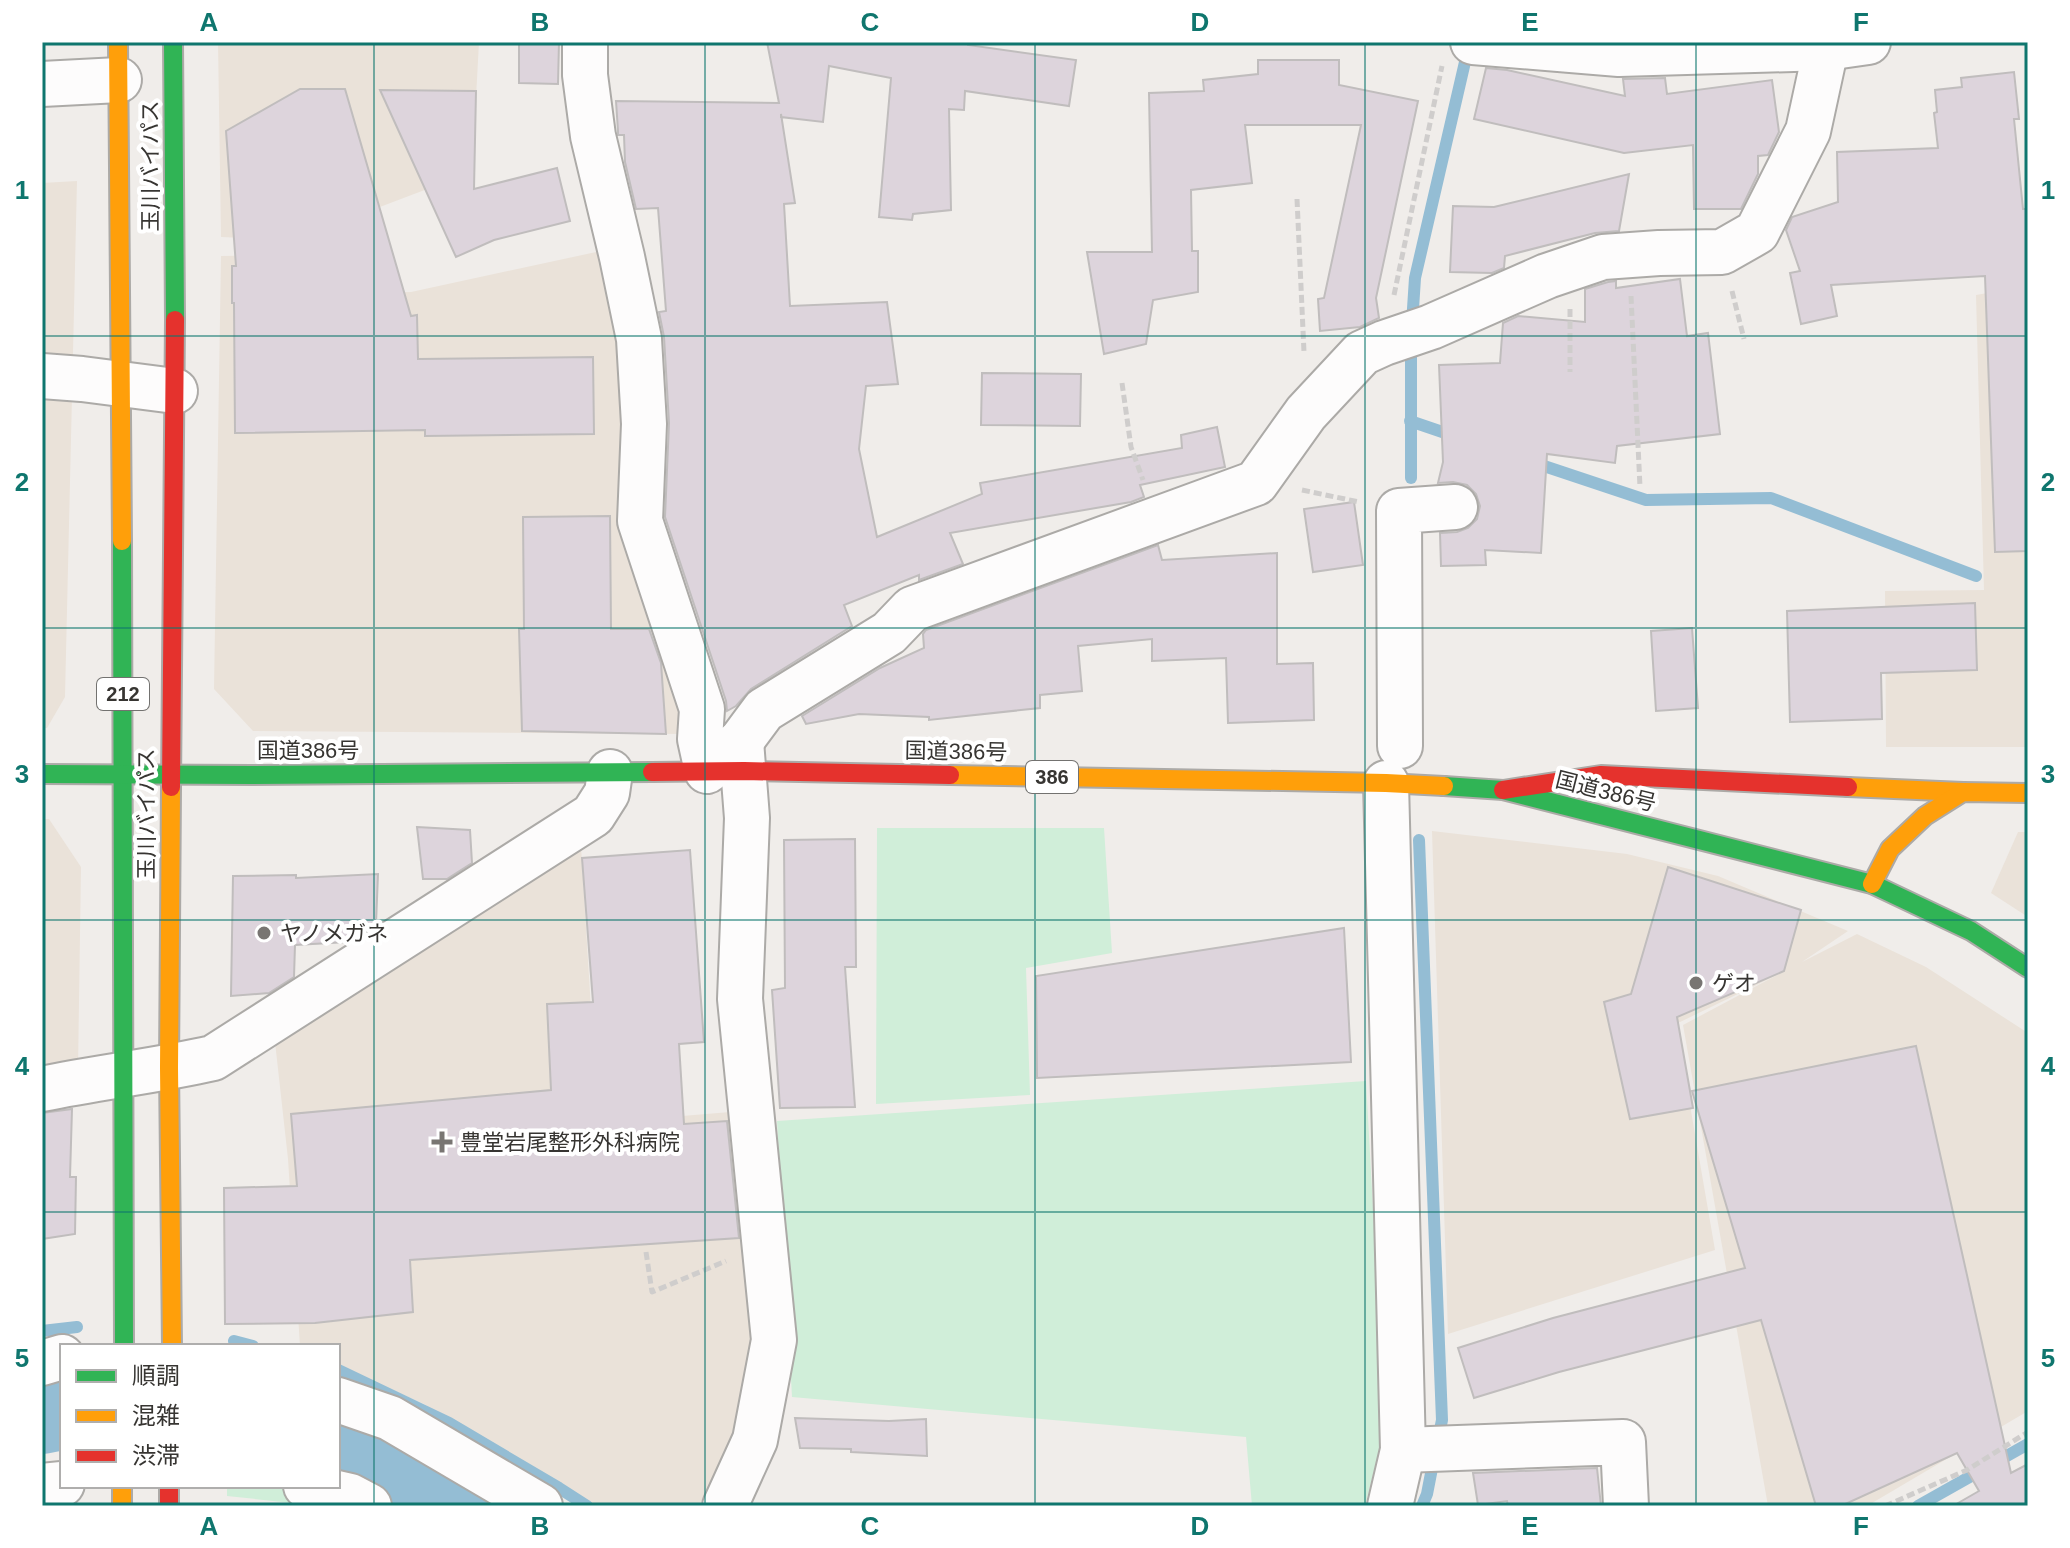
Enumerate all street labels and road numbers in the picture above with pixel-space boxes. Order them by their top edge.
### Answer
street label: 玉川バイパス [138,100,163,232]
road number: 212 [97,678,149,710]
street label: 国道386号 [257,738,359,763]
street label: 国道386号 [904,738,1008,765]
street label: 玉川バイパス [134,748,159,880]
road number: 386 [1026,761,1078,793]
street label: 国道386号 [1553,767,1659,816]

